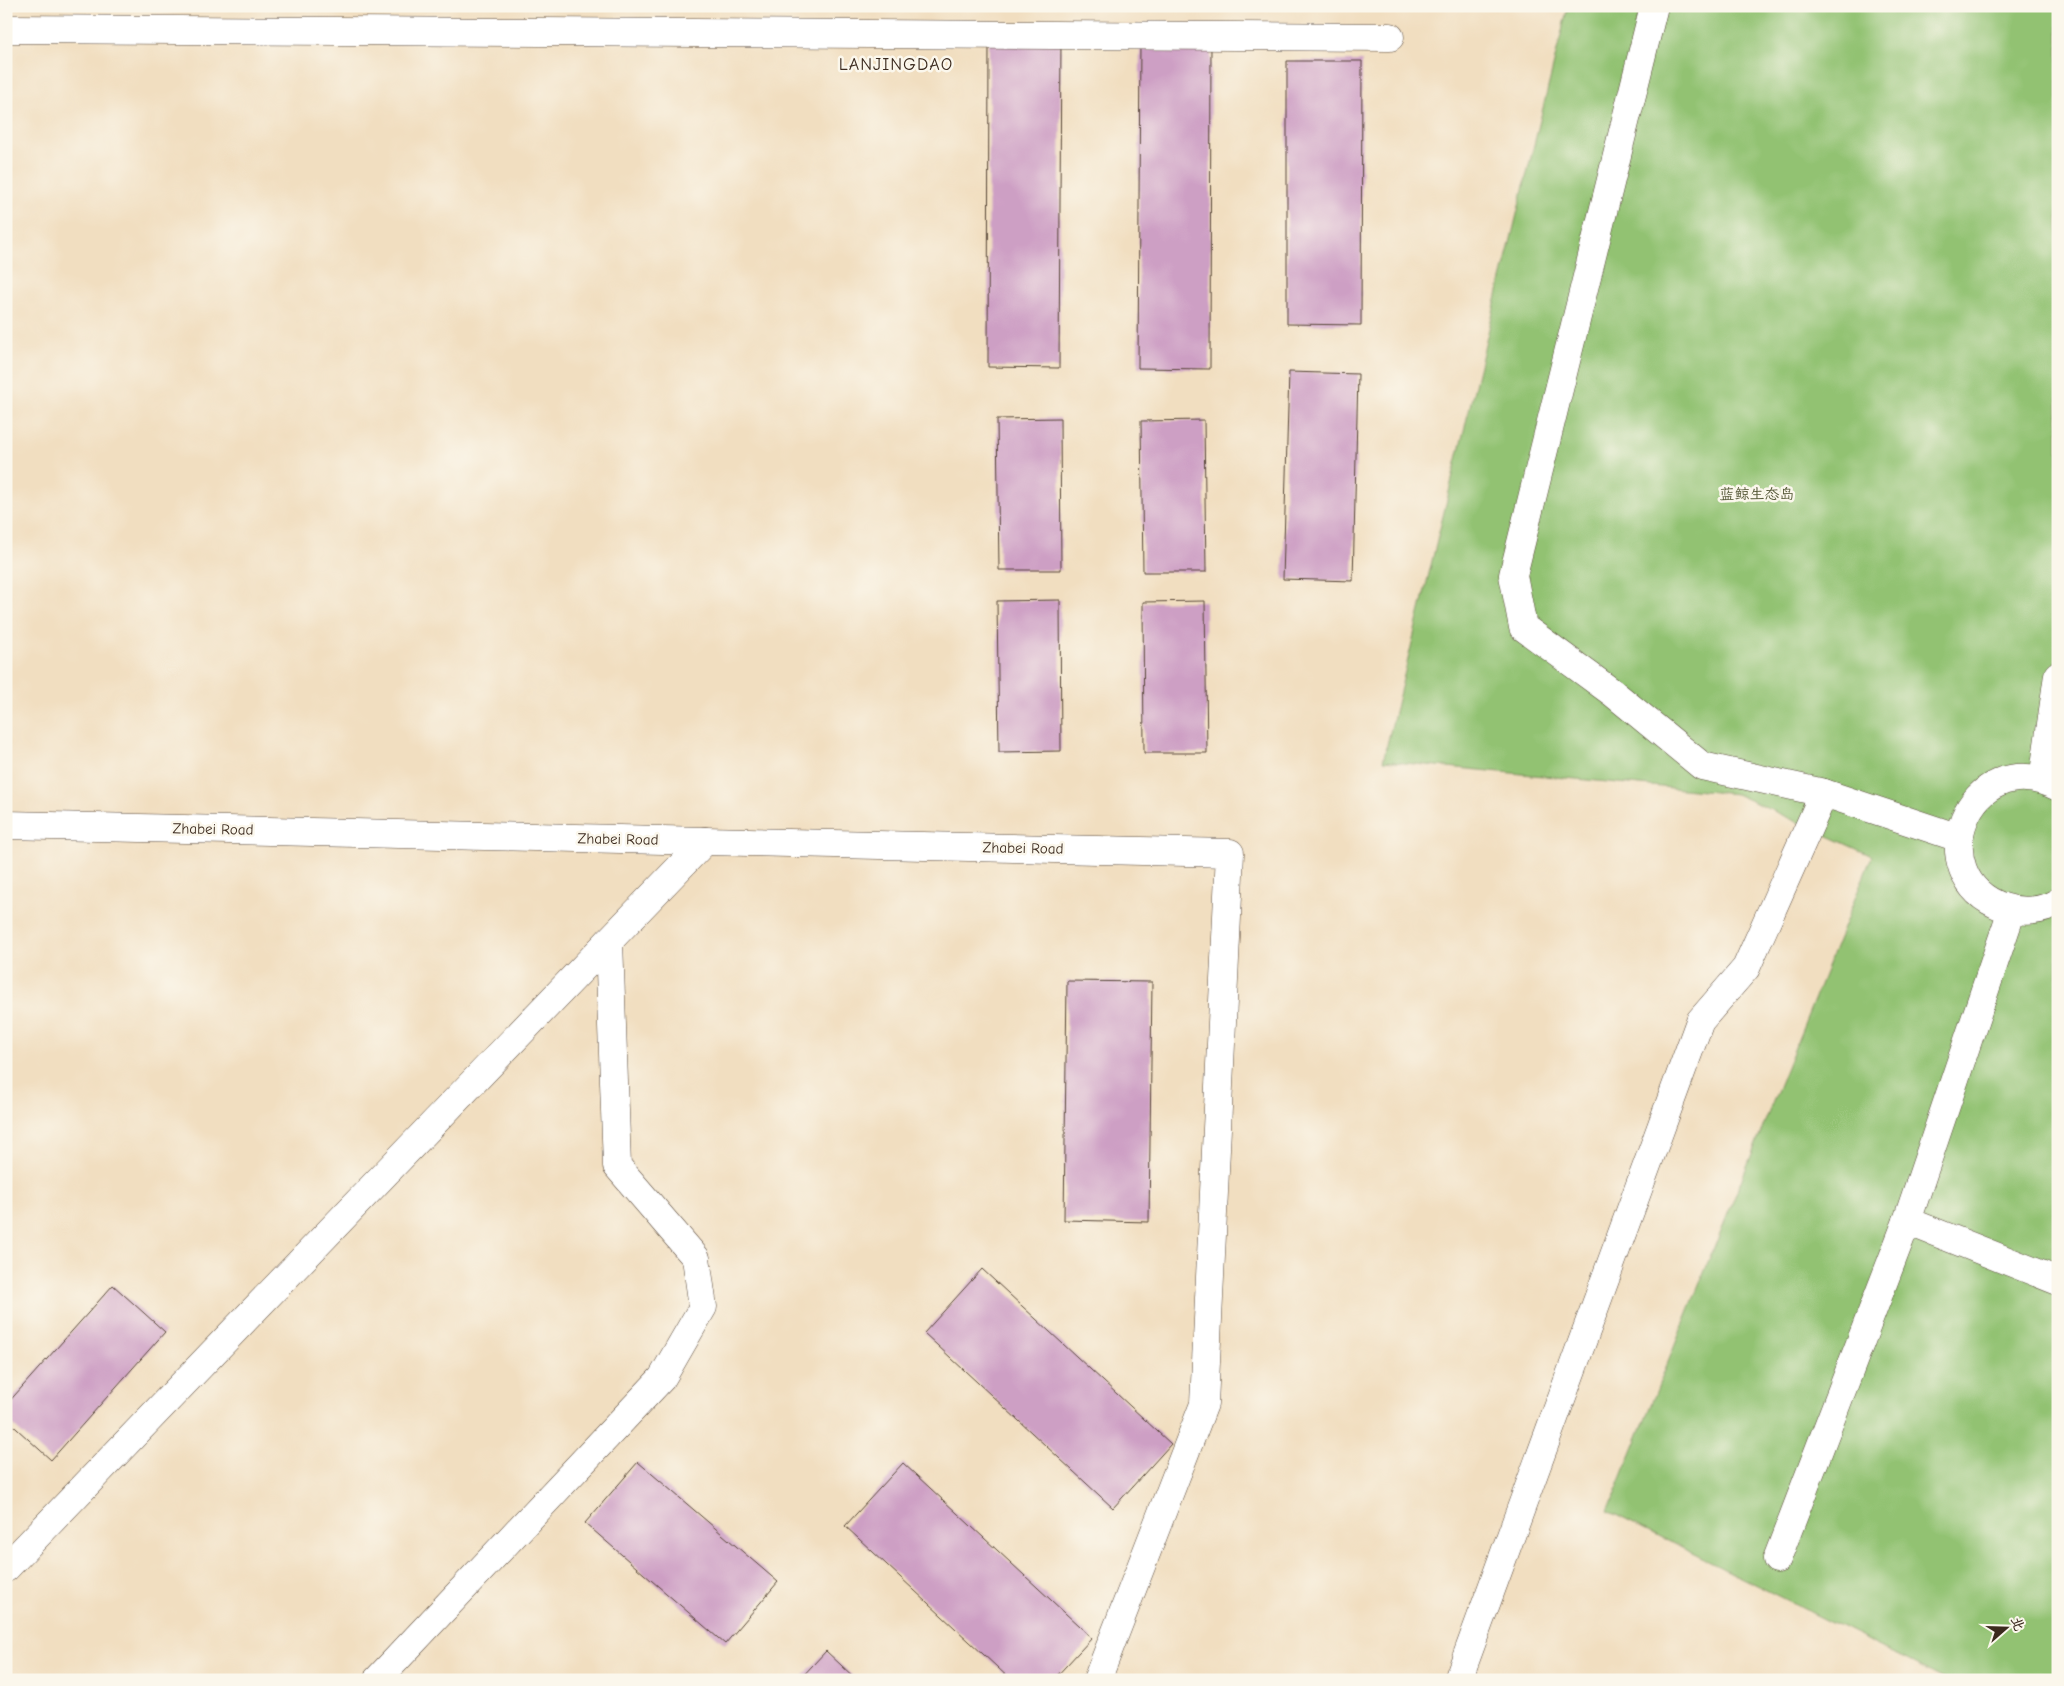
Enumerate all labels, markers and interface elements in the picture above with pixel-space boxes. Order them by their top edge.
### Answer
district label: LANJINGDAO [839,54,953,75]
park label: 蓝鲸生态岛 [1719,485,1795,503]
street label: Zhabei Road [172,819,254,839]
street label: Zhabei Road [577,829,659,849]
street label: Zhabei Road [982,838,1064,858]
north arrow [1982,1604,2032,1654]
text: 北 [2007,1614,2028,1633]

